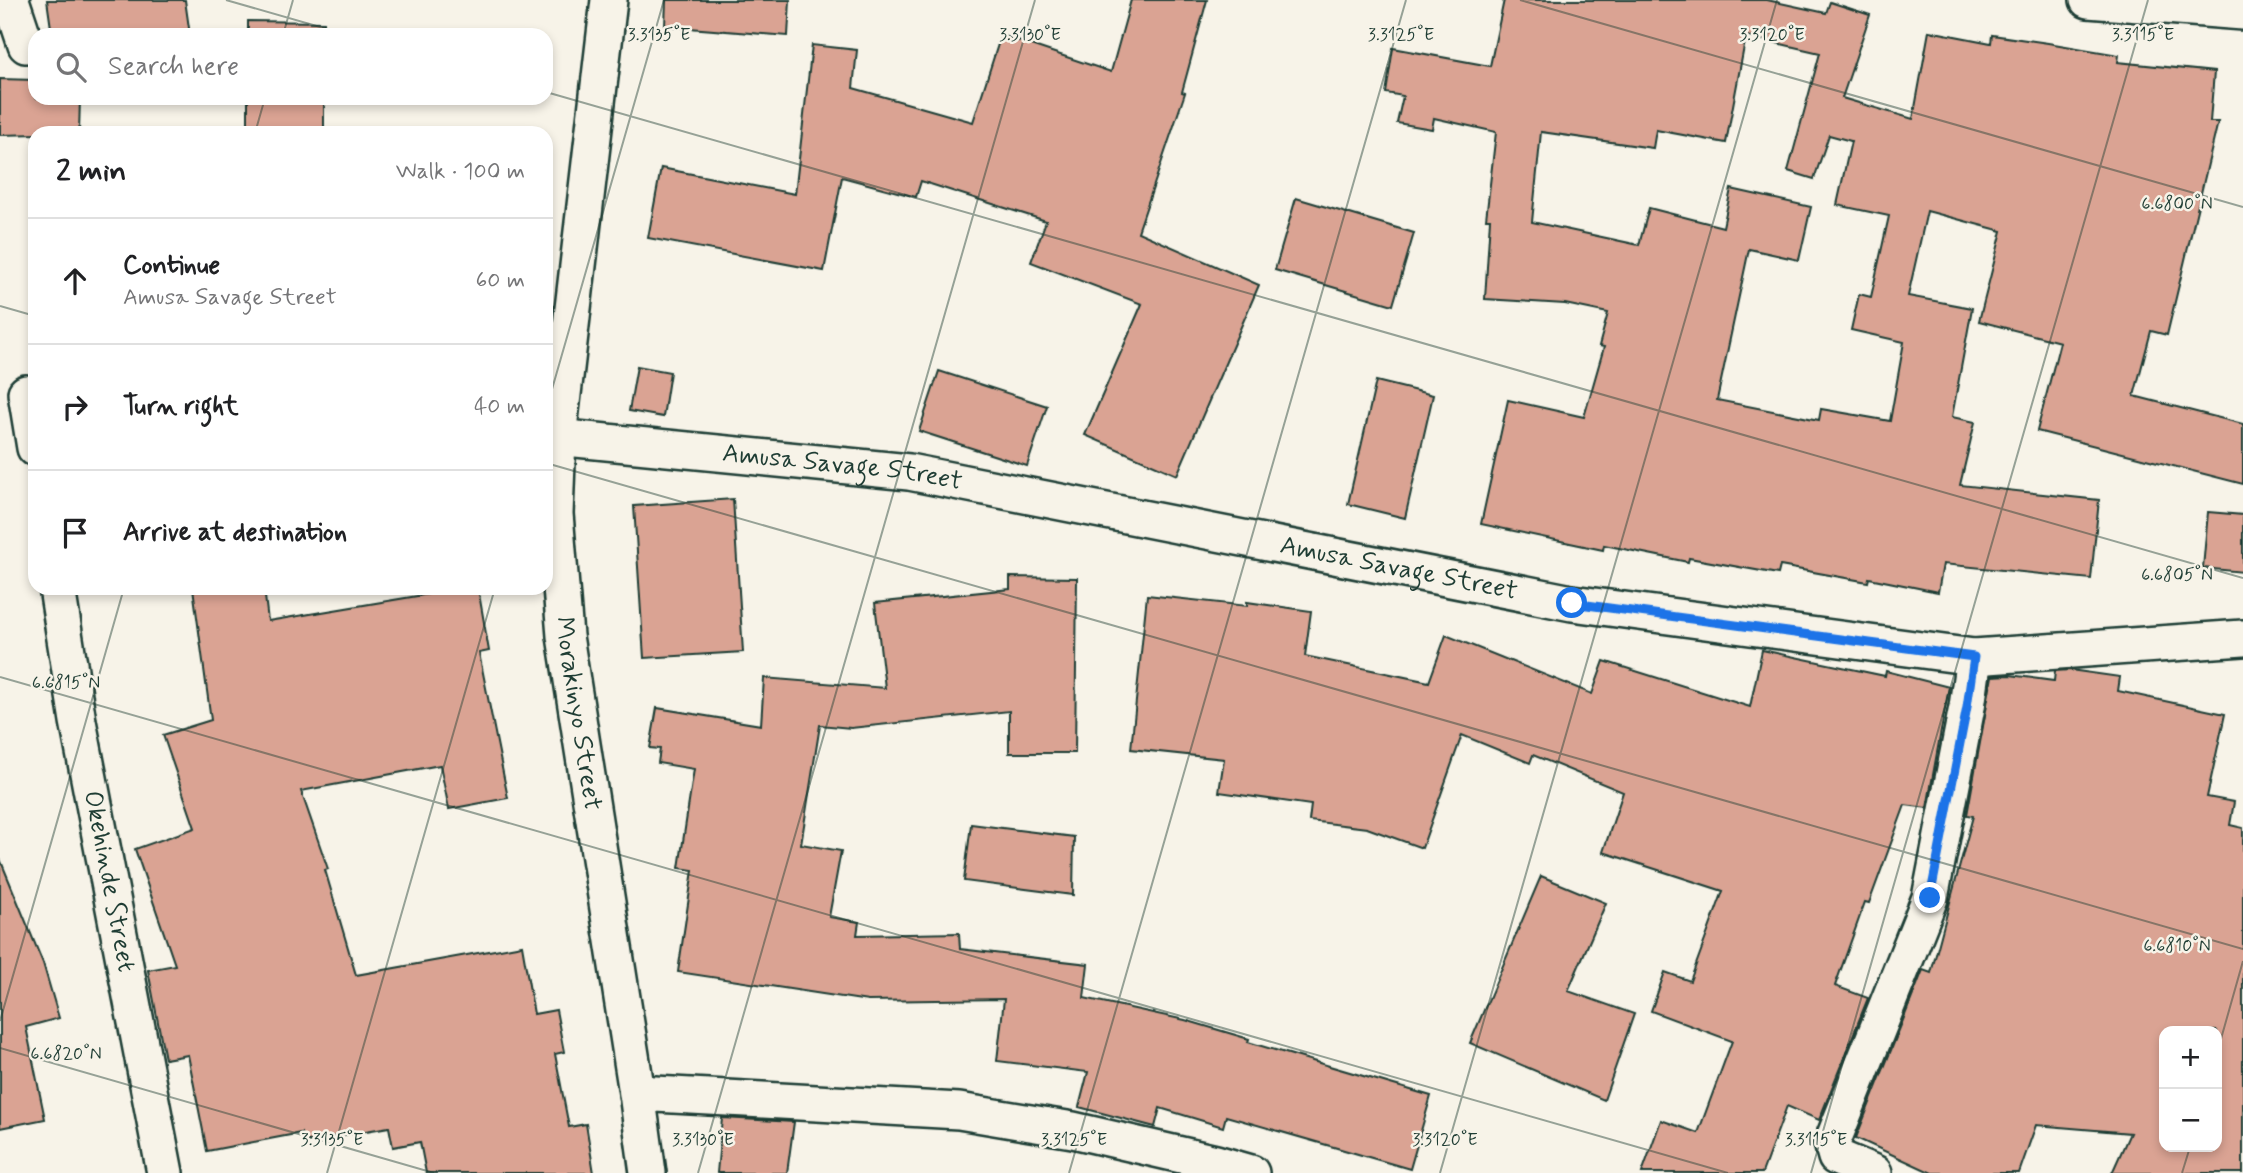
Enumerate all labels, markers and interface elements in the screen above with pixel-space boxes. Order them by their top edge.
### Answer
text: 3.3135°E [628,23,690,47]
text: 3.3130°E [999,23,1061,47]
text: 3.3125°E [1368,23,1434,47]
text: 3.3120°E [1739,23,1805,47]
text: 3.3115°E [2112,23,2174,47]
search box [28,28,553,105]
icon: search [52,48,90,86]
text: Search here [108,50,239,84]
text: 2 min [56,152,126,191]
text: Walk · 100 m [396,157,525,187]
text: 6.6800°N [2141,192,2213,216]
text: Continue [123,249,220,283]
icon: ahead [56,262,94,300]
text: 60 m [476,266,525,296]
text: Amusa Savage Street [123,283,337,313]
icon: right [56,388,94,426]
text: Turn right [123,390,239,424]
text: 40 m [474,392,525,422]
street label: Amusa Savage Street [721,437,965,499]
icon: arrive [56,514,94,552]
text: Arrive at destination [123,516,347,550]
street label: Amusa Savage Street [1277,529,1520,609]
text: 6.6805°N [2141,563,2213,587]
route start [1556,587,1587,618]
street label: Morakinyo Street [546,615,609,813]
text: 6.6815°N [32,671,100,695]
street label: Okehinde Street [75,788,143,975]
route end [1914,882,1945,913]
text: 6.6810°N [2143,934,2211,958]
map controls [2159,1026,2222,1152]
button: + [2159,1026,2222,1089]
text: 6.6820°N [30,1042,102,1066]
button: − [2159,1089,2222,1152]
text: 3.3135°E [301,1128,363,1152]
text: 3.3130°E [672,1128,734,1152]
text: 3.3125°E [1041,1128,1107,1152]
text: 3.3120°E [1412,1128,1478,1152]
text: 3.3115°E [1785,1128,1847,1152]

